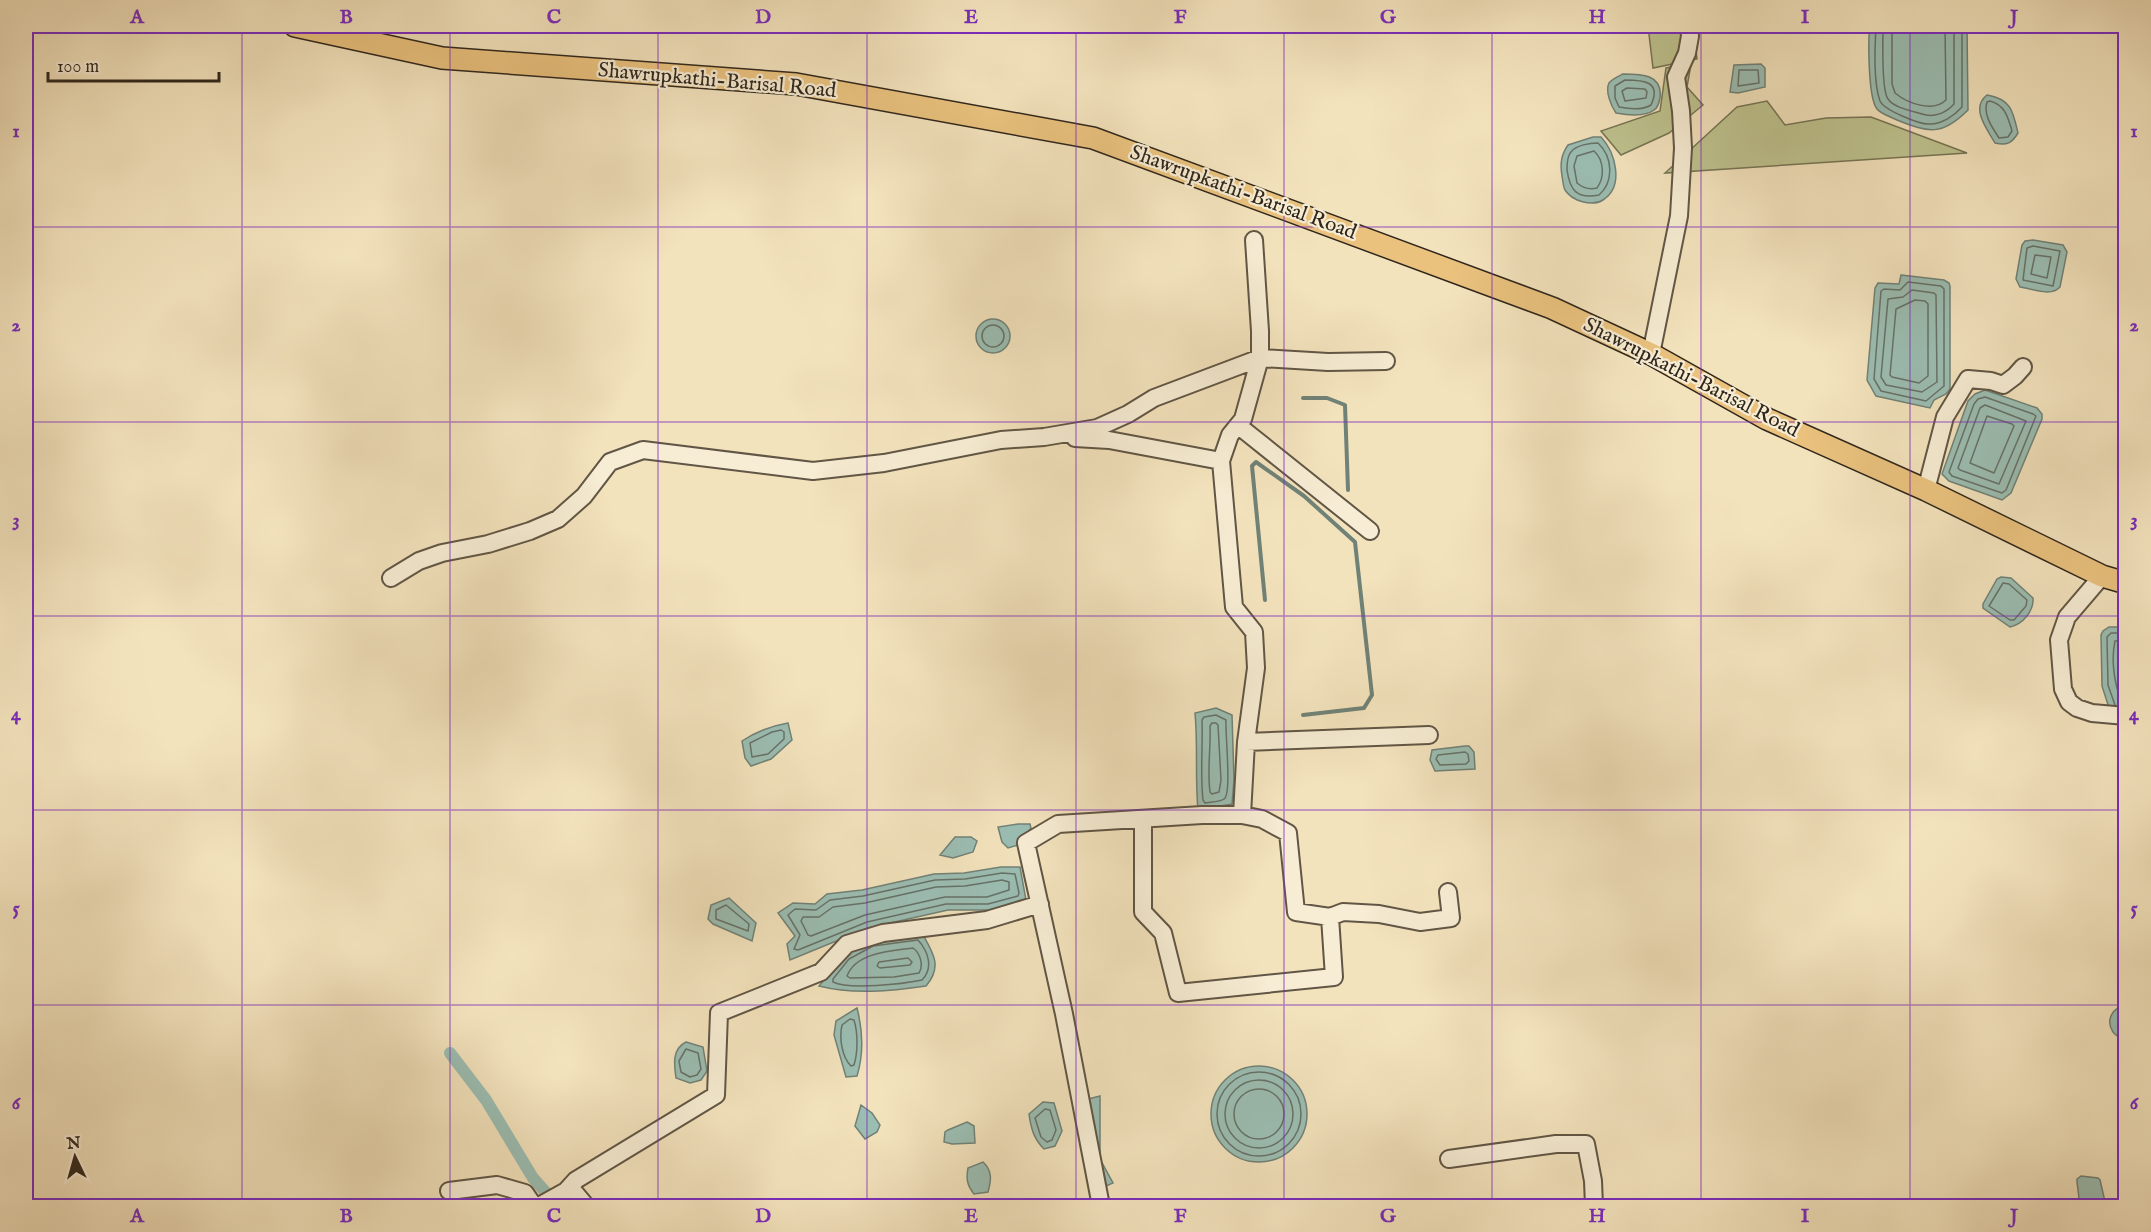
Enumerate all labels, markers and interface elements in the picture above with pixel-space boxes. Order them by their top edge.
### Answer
text: A [129,5,145,30]
text: B [339,5,353,30]
text: C [547,5,561,30]
text: D [755,5,771,30]
text: E [964,5,978,30]
text: F [1174,5,1187,30]
text: G [1380,5,1397,30]
text: H [1588,5,1606,30]
text: I [1801,5,1810,30]
text: J [2007,5,2019,30]
scale bar [48,45,219,83]
text: 100 m [57,56,99,79]
street label: Shawrupkathi-Barisal Road [597,57,838,105]
text: 1 [12,119,20,144]
text: 1 [2130,119,2138,144]
street label: Shawrupkathi-Barisal Road [1126,139,1361,247]
street label: Shawrupkathi-Barisal Road [1578,312,1804,445]
text: 2 [11,313,21,338]
text: 2 [2129,313,2139,338]
text: 3 [12,508,20,533]
text: 3 [2130,508,2138,533]
text: 4 [11,702,22,727]
text: 4 [2129,702,2140,727]
text: 5 [12,896,20,921]
text: 5 [2130,896,2138,921]
text: 6 [12,1091,22,1116]
text: 6 [2130,1091,2140,1116]
north arrow [45,1127,105,1187]
text: N [65,1133,82,1155]
text: A [129,1204,145,1229]
text: B [339,1204,353,1229]
text: C [547,1204,561,1229]
text: D [755,1204,771,1229]
text: E [964,1204,978,1229]
text: F [1174,1204,1187,1229]
text: G [1380,1204,1397,1229]
text: H [1588,1204,1606,1229]
text: I [1801,1204,1810,1229]
text: J [2007,1204,2019,1229]

